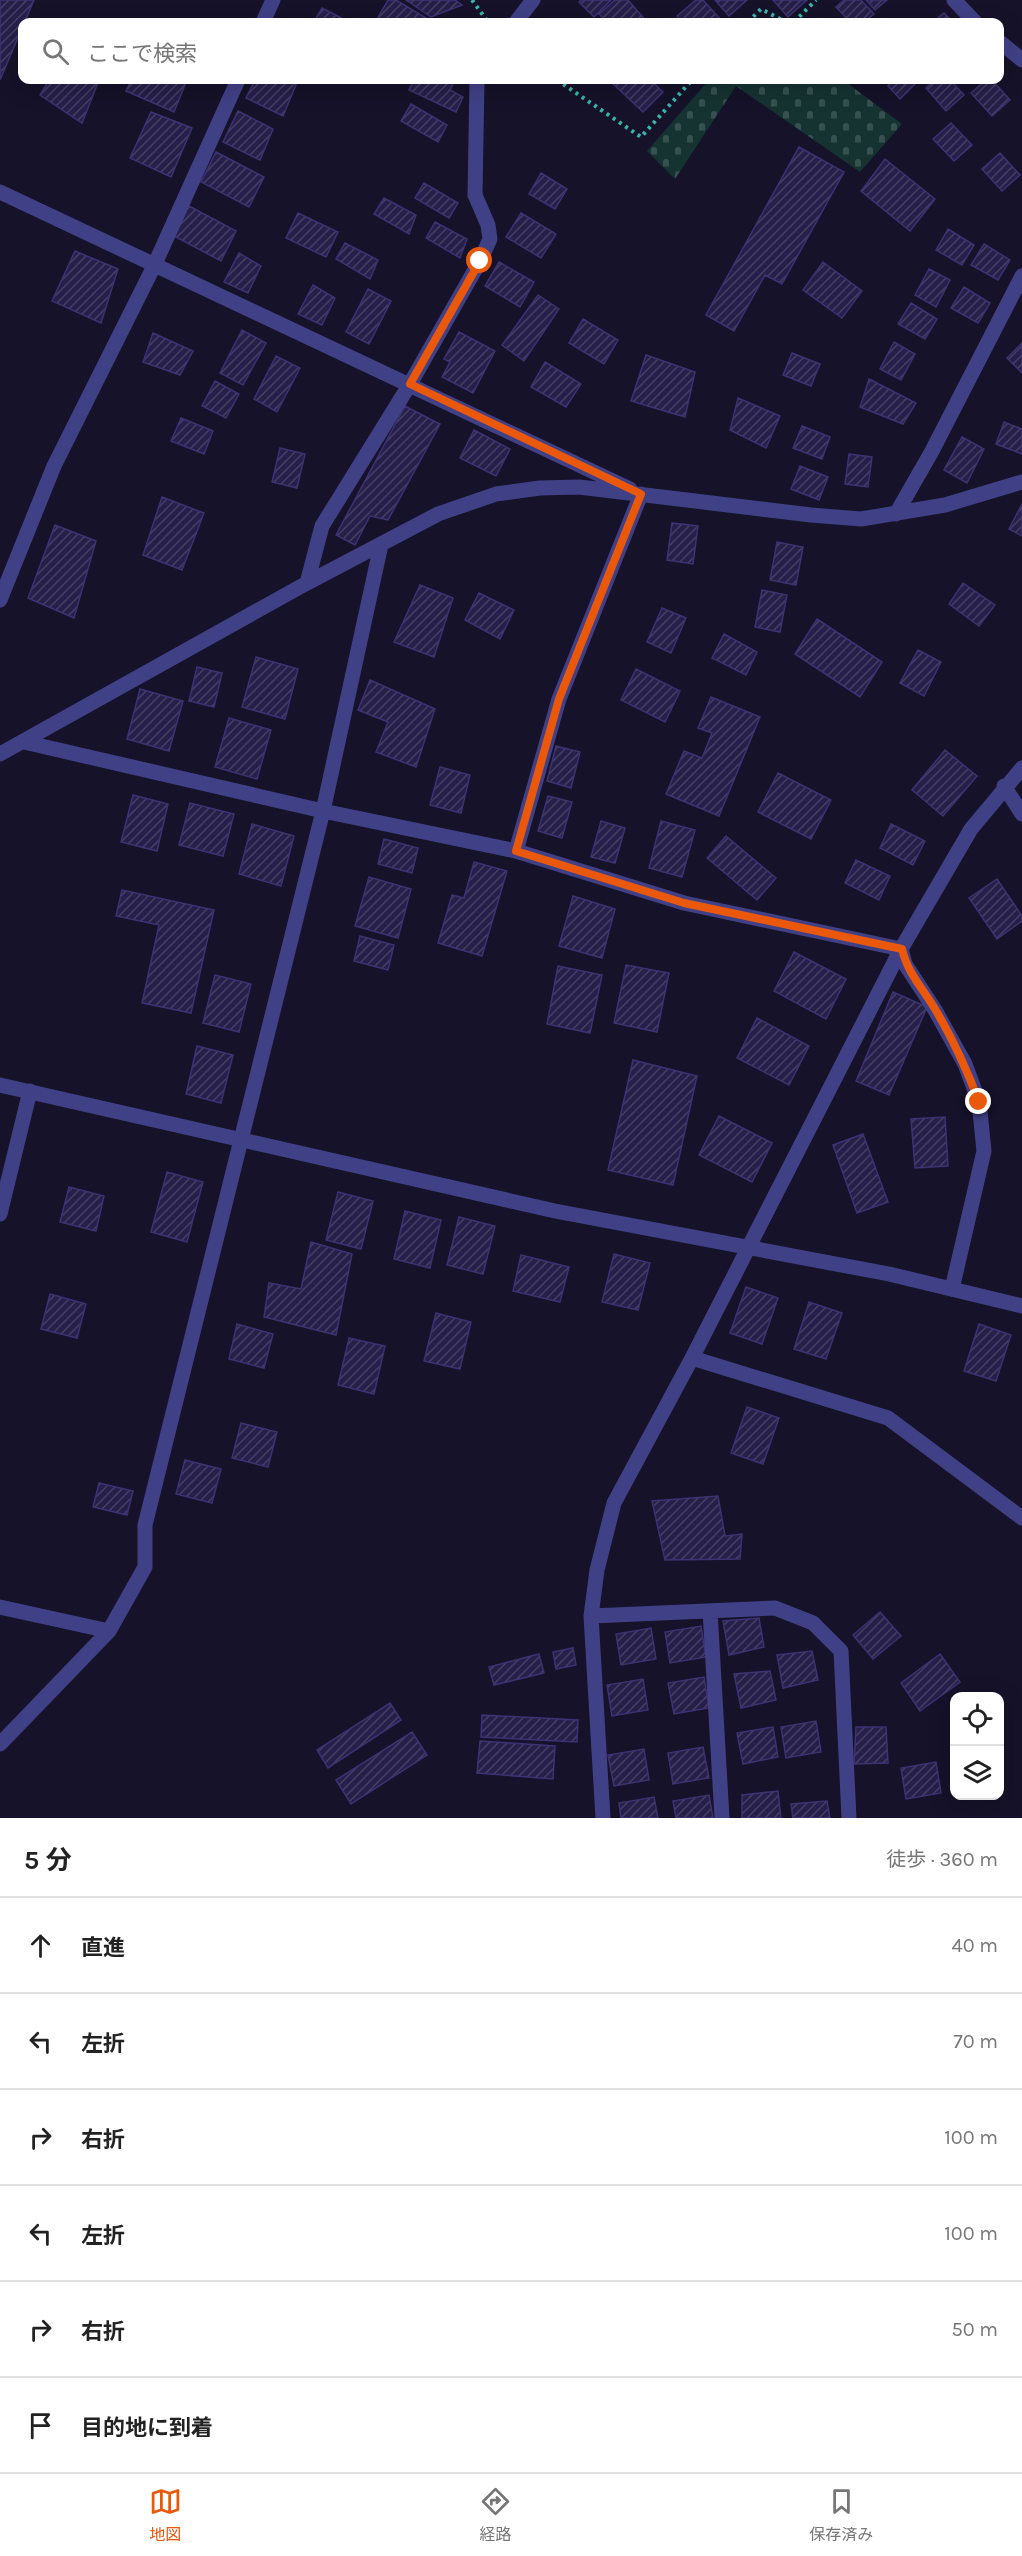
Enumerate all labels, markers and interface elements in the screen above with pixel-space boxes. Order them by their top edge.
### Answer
search box [18,18,1004,84]
icon: search [39,35,72,68]
text: ここで検索 [87,41,197,67]
route start [466,247,492,273]
route end [965,1088,991,1114]
map controls [950,1692,1004,1800]
button: locate [950,1692,1004,1746]
button: layers [950,1746,1004,1800]
text: 5 分 [24,1845,72,1876]
text: 徒歩 · 360 m [886,1848,998,1871]
icon: ahead [24,1929,57,1962]
text: 40 m [952,1934,998,1957]
text: 直進 [81,1935,125,1961]
icon: left [24,2025,57,2058]
text: 70 m [953,2030,998,2053]
text: 左折 [81,2031,125,2057]
icon: right [24,2121,57,2154]
text: 100 m [944,2126,998,2149]
text: 右折 [81,2127,125,2153]
icon: left [24,2217,57,2250]
text: 100 m [944,2222,998,2245]
text: 左折 [81,2223,125,2249]
icon: right [24,2313,57,2346]
text: 50 m [951,2318,998,2341]
text: 右折 [81,2319,125,2345]
icon: arrive [24,2409,57,2442]
text: 目的地に到着 [81,2415,213,2441]
tab: 地図 [149,2485,182,2545]
tab: 経路 [479,2485,512,2545]
tab: 保存済み [809,2485,873,2545]

